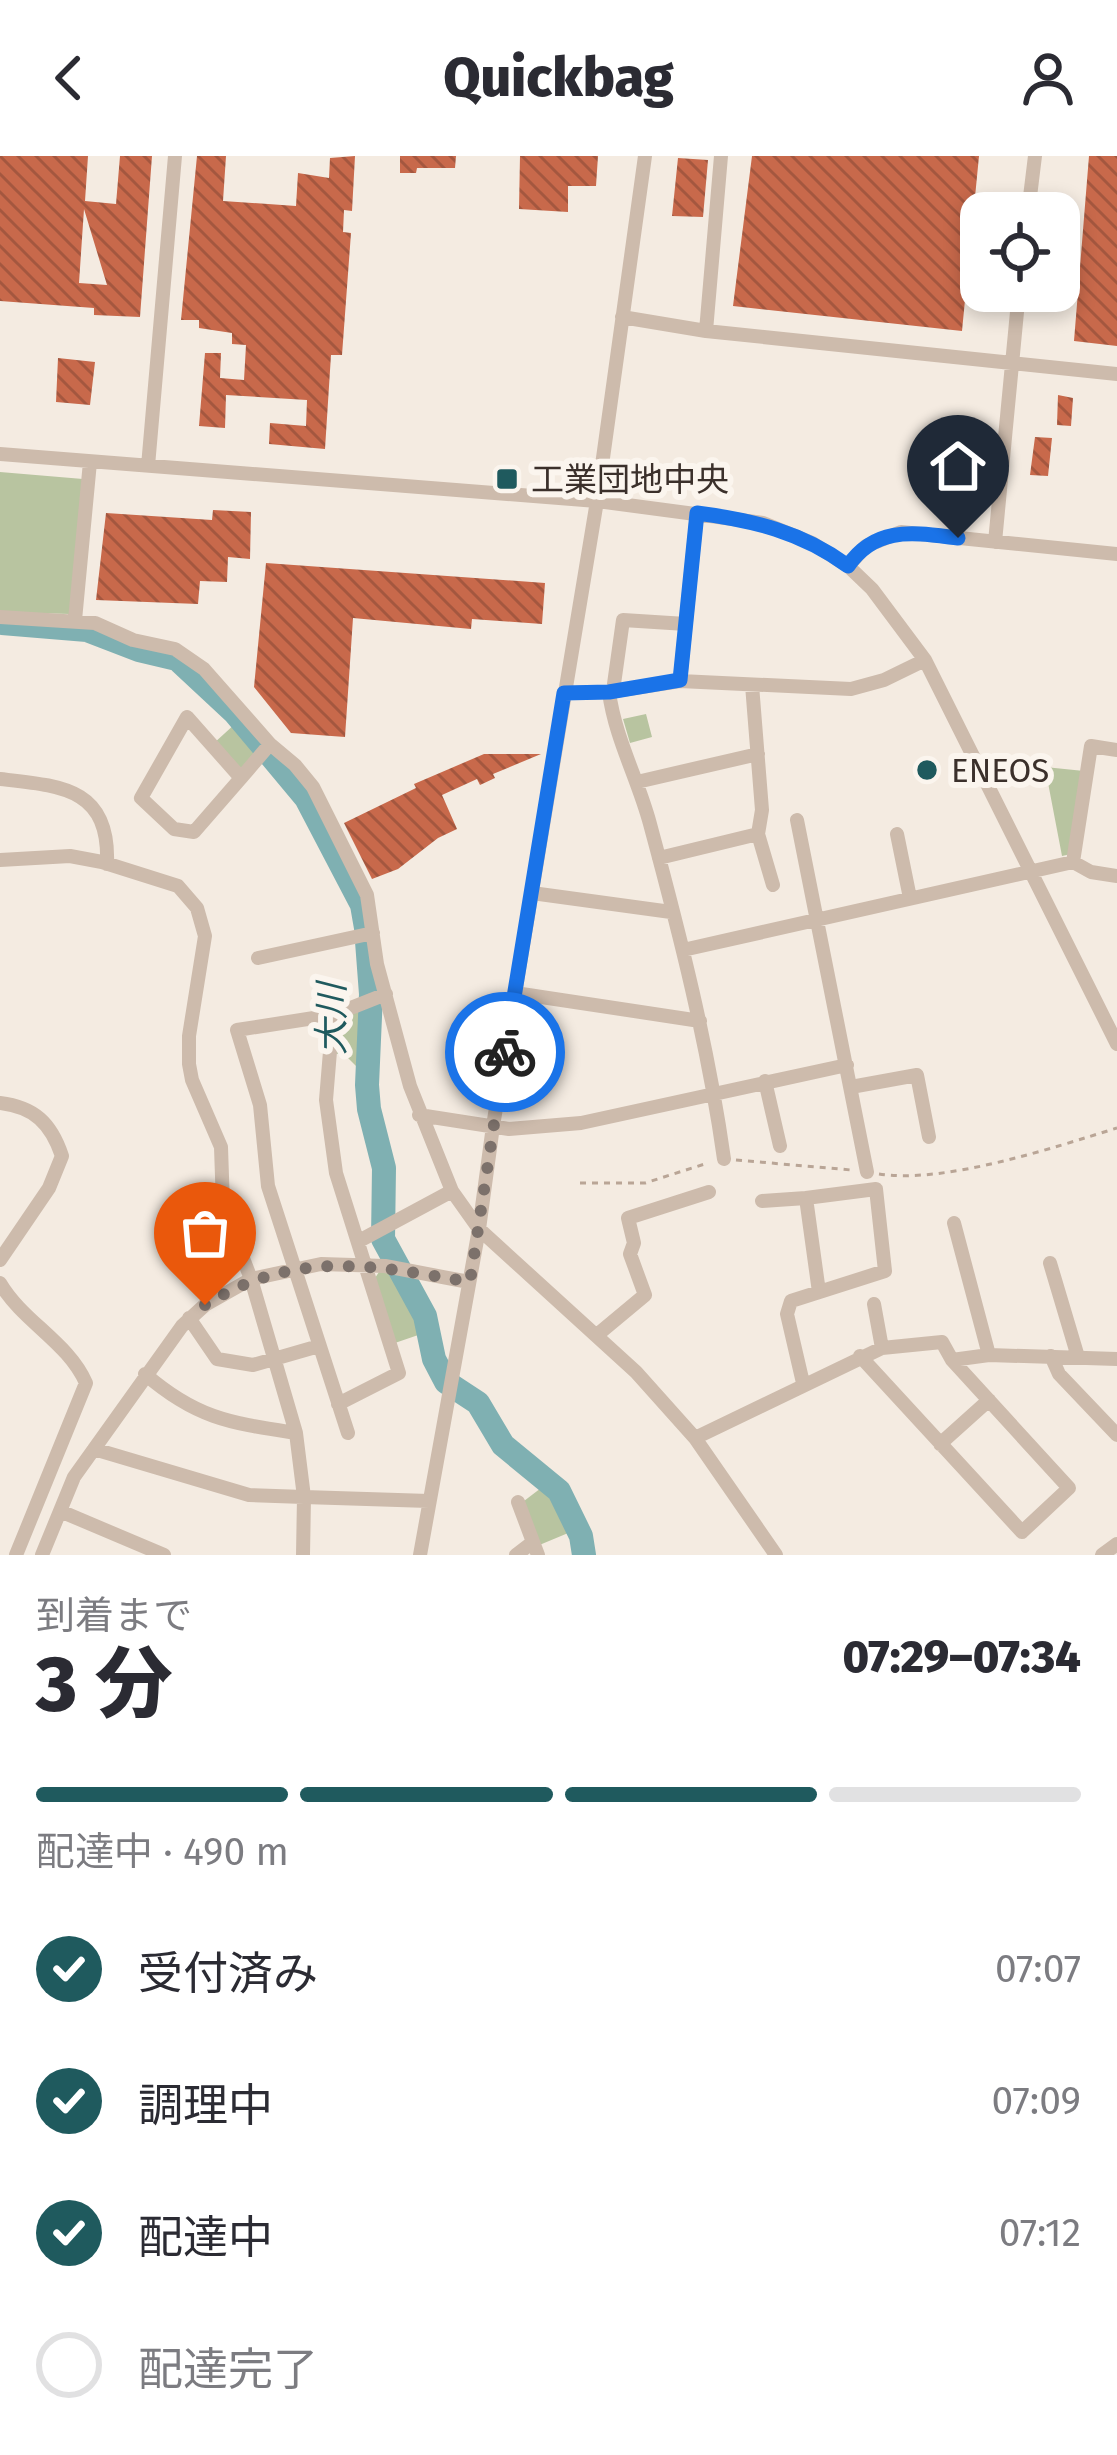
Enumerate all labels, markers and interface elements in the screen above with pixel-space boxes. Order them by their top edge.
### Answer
icon: back [36,45,102,111]
icon: person [1015,45,1081,111]
text: Quickbag [443,46,674,110]
map controls [960,192,1080,312]
button: locate [960,192,1080,312]
pin [907,415,1009,538]
icon: home [925,433,991,499]
place label: 工業団地中央 [531,460,729,500]
marker: 工業団地中央 [494,466,520,492]
place label: ENEOS [951,751,1049,791]
marker: ENEOS [914,757,940,783]
water label: 大川 [310,979,354,1055]
courier [445,992,565,1112]
icon: bike [472,1019,538,1085]
pin [154,1182,256,1305]
icon: bag [172,1200,238,1266]
text: 到着まで [36,1593,192,1639]
text: 07:29–07:34 [842,1630,1081,1684]
text: 3 分 [36,1638,173,1732]
text: 配達中 · 490 m [36,1829,289,1875]
icon: check [36,1936,102,2002]
text: 07:07 [995,1946,1081,1992]
text: 受付済み [138,1947,318,2001]
icon: check [36,2068,102,2134]
text: 07:09 [991,2078,1081,2124]
text: 調理中 [138,2079,273,2133]
icon: check [36,2200,102,2266]
text: 07:12 [999,2210,1081,2256]
text: 配達中 [138,2211,273,2265]
text: 配達完了 [138,2343,318,2397]

